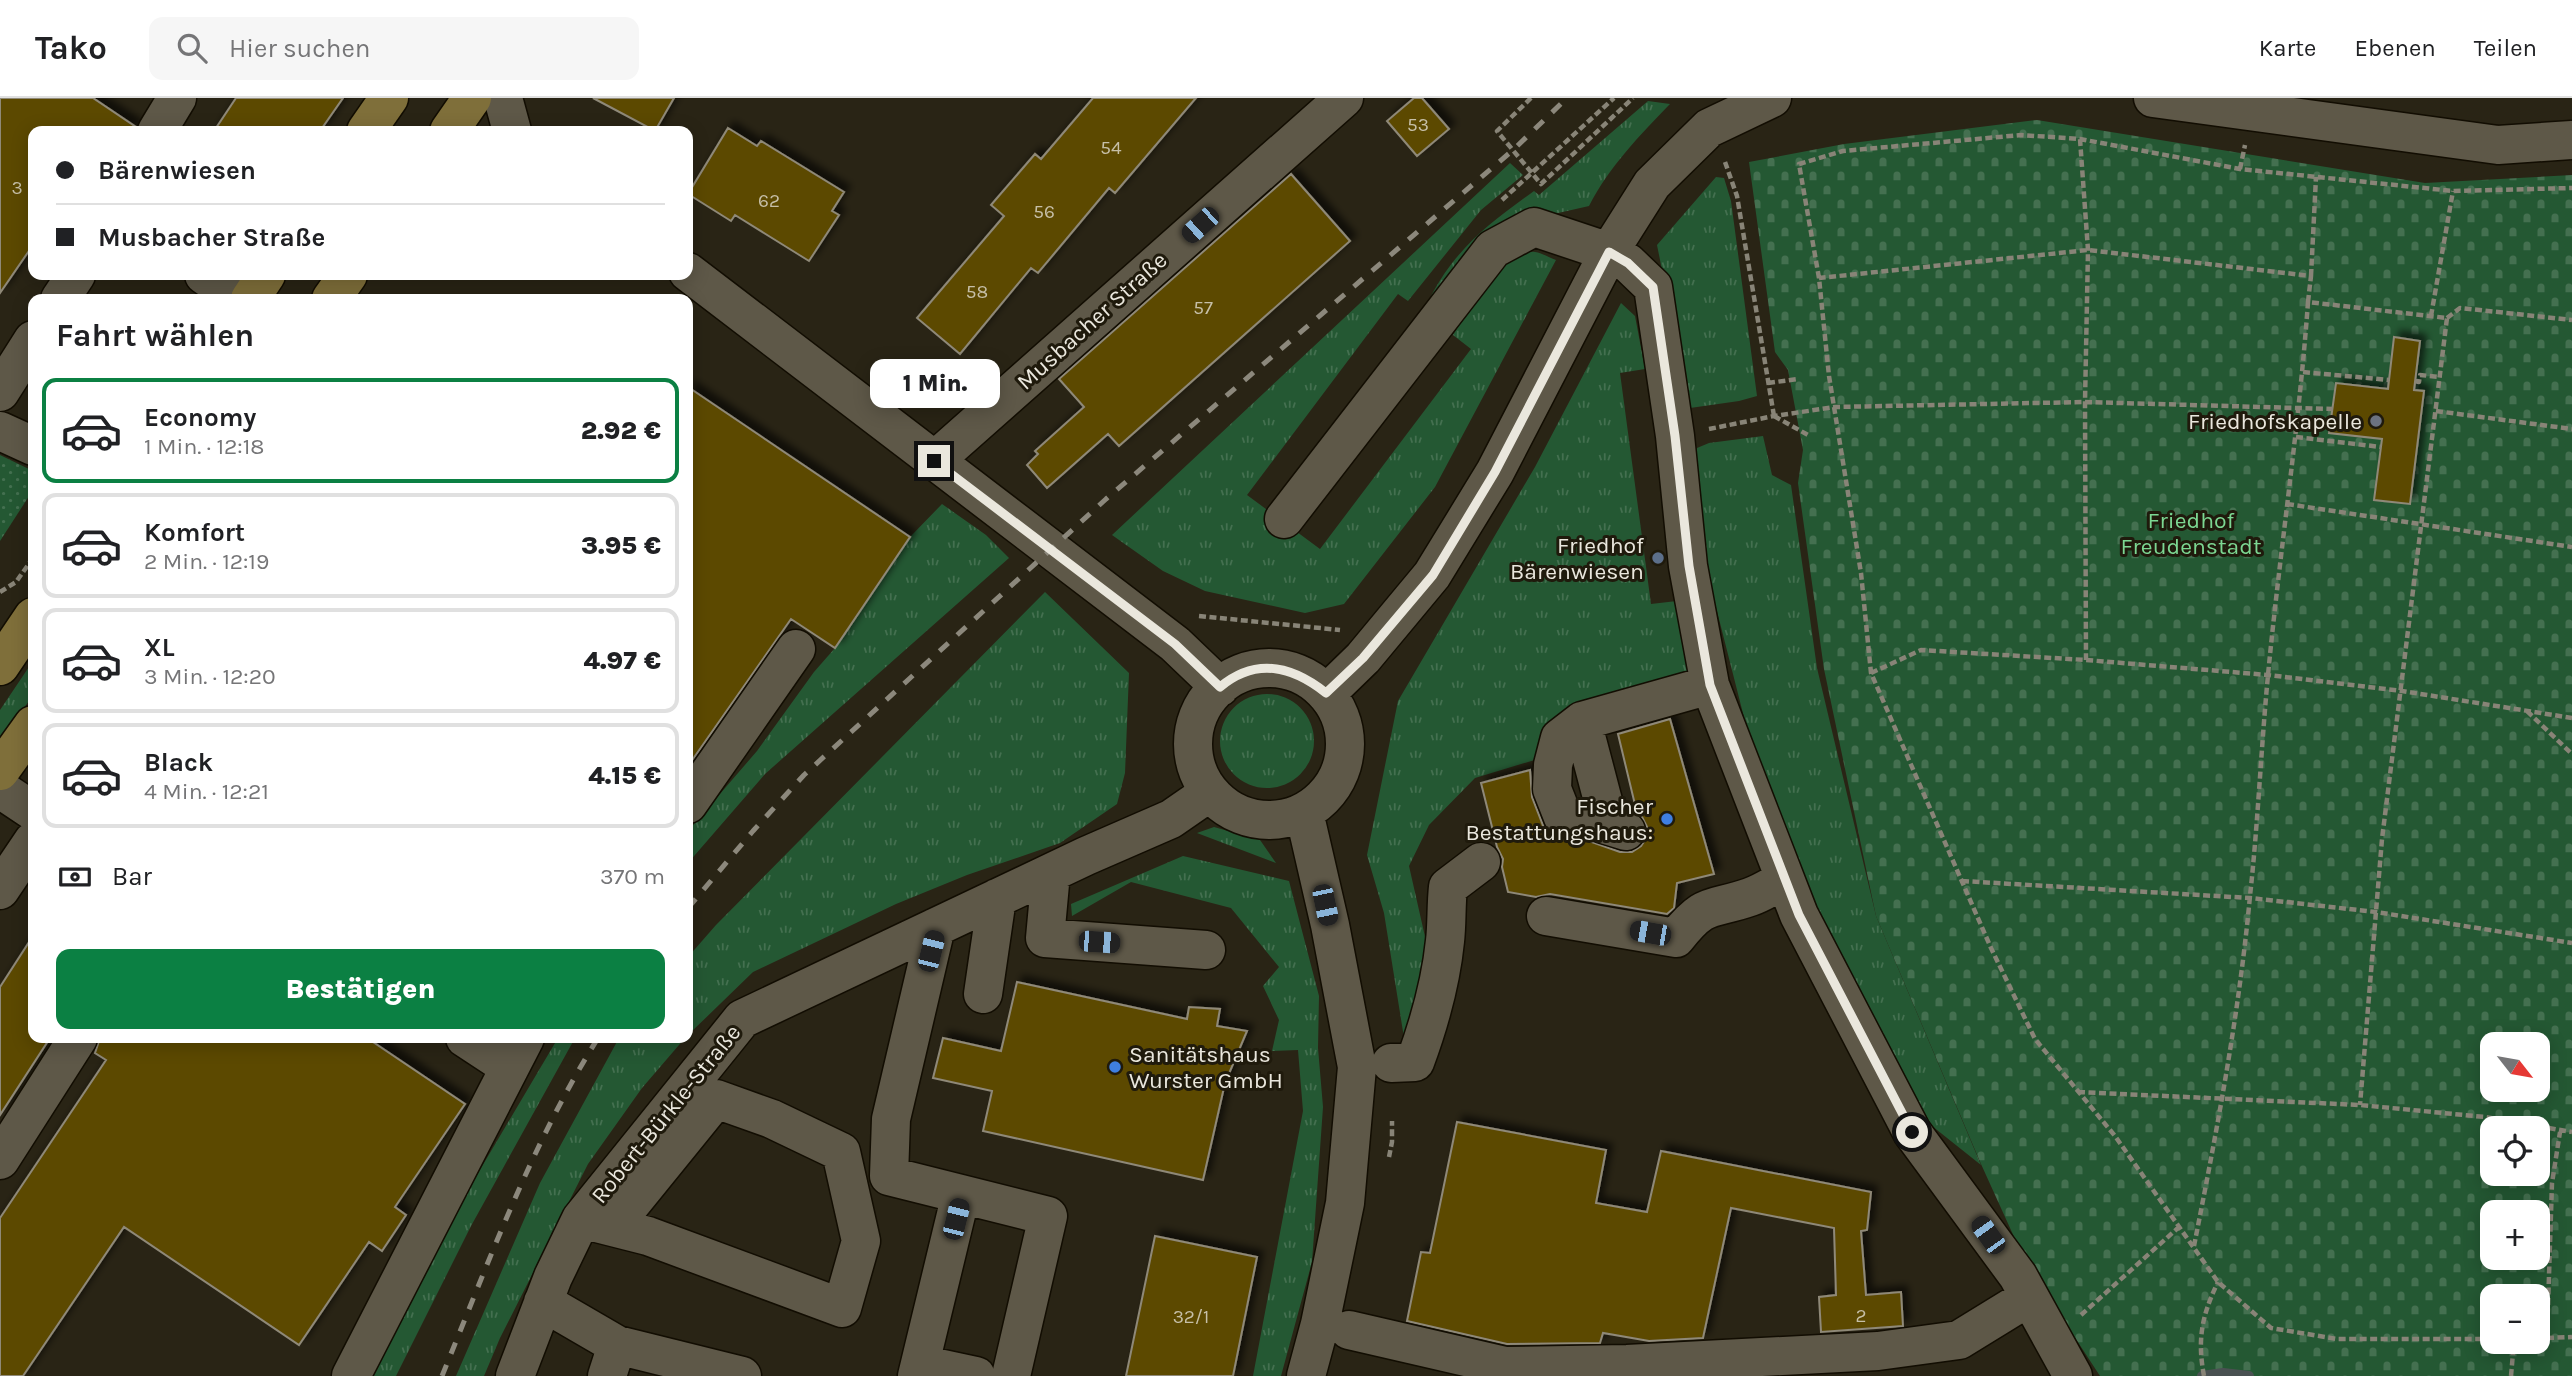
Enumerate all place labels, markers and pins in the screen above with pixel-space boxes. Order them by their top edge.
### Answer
place label: Friedhofskapelle [2188,408,2362,435]
marker: Friedhofskapelle [2368,413,2384,429]
place label: Friedhof Bärenwiesen [1510,532,1644,585]
marker: Friedhof Bärenwiesen [1650,550,1666,566]
place label: Fischer Bestattungshaus: [1465,793,1654,846]
marker: Fischer Bestattungshaus: [1659,811,1675,827]
place label: Sanitätshaus Wurster GmbH [1129,1041,1283,1094]
marker: Sanitätshaus Wurster GmbH [1107,1059,1123,1075]

